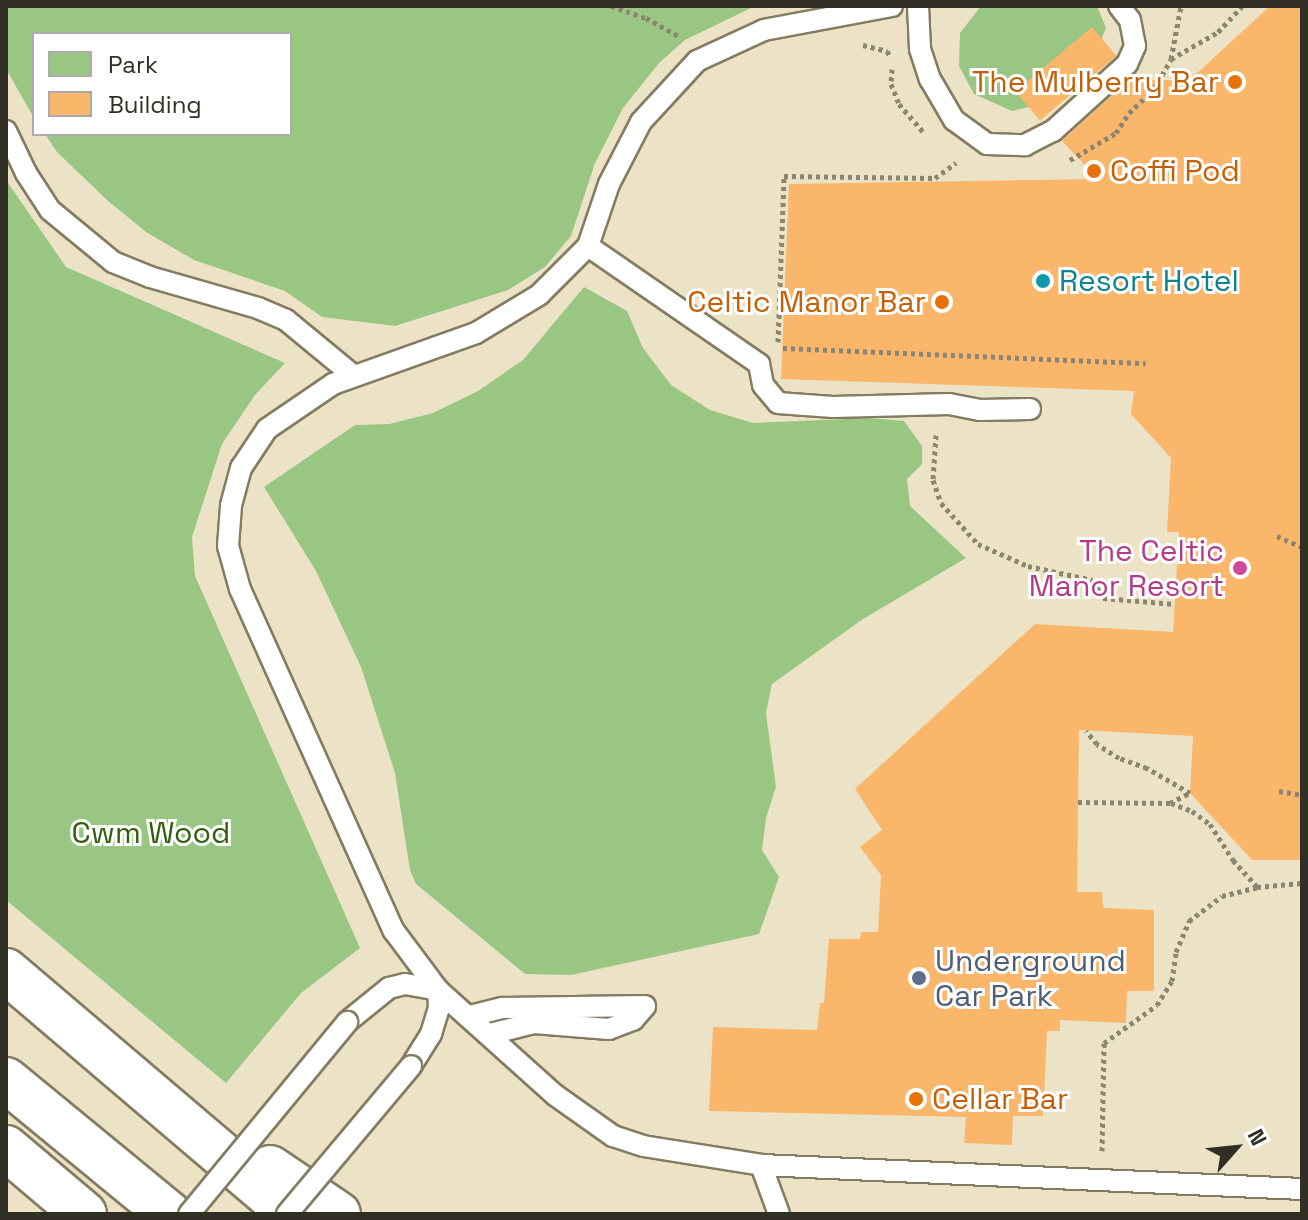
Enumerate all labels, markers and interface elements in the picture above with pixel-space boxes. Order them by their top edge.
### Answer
legend [32,32,292,136]
text: Park [108,49,158,80]
place label: The Mulberry Bar [972,64,1219,100]
marker: The Mulberry Bar [1226,73,1244,91]
text: Building [108,89,202,120]
place label: Coffi Pod [1110,153,1240,189]
marker: Coffi Pod [1085,162,1103,180]
place label: Resort Hotel [1059,263,1239,299]
marker: Resort Hotel [1034,272,1052,290]
place label: Celtic Manor Bar [687,284,926,320]
marker: Celtic Manor Bar [933,293,951,311]
place label: The Celtic Manor Resort [1029,533,1224,604]
marker: The Celtic Manor Resort [1231,559,1249,577]
park label: Cwm Wood [71,815,231,851]
place label: Underground Car Park [935,943,1126,1014]
marker: Underground Car Park [910,969,928,987]
place label: Cellar Bar [932,1081,1068,1117]
marker: Cellar Bar [907,1090,925,1108]
north arrow [1196,1108,1276,1188]
text: N [1242,1124,1273,1150]

